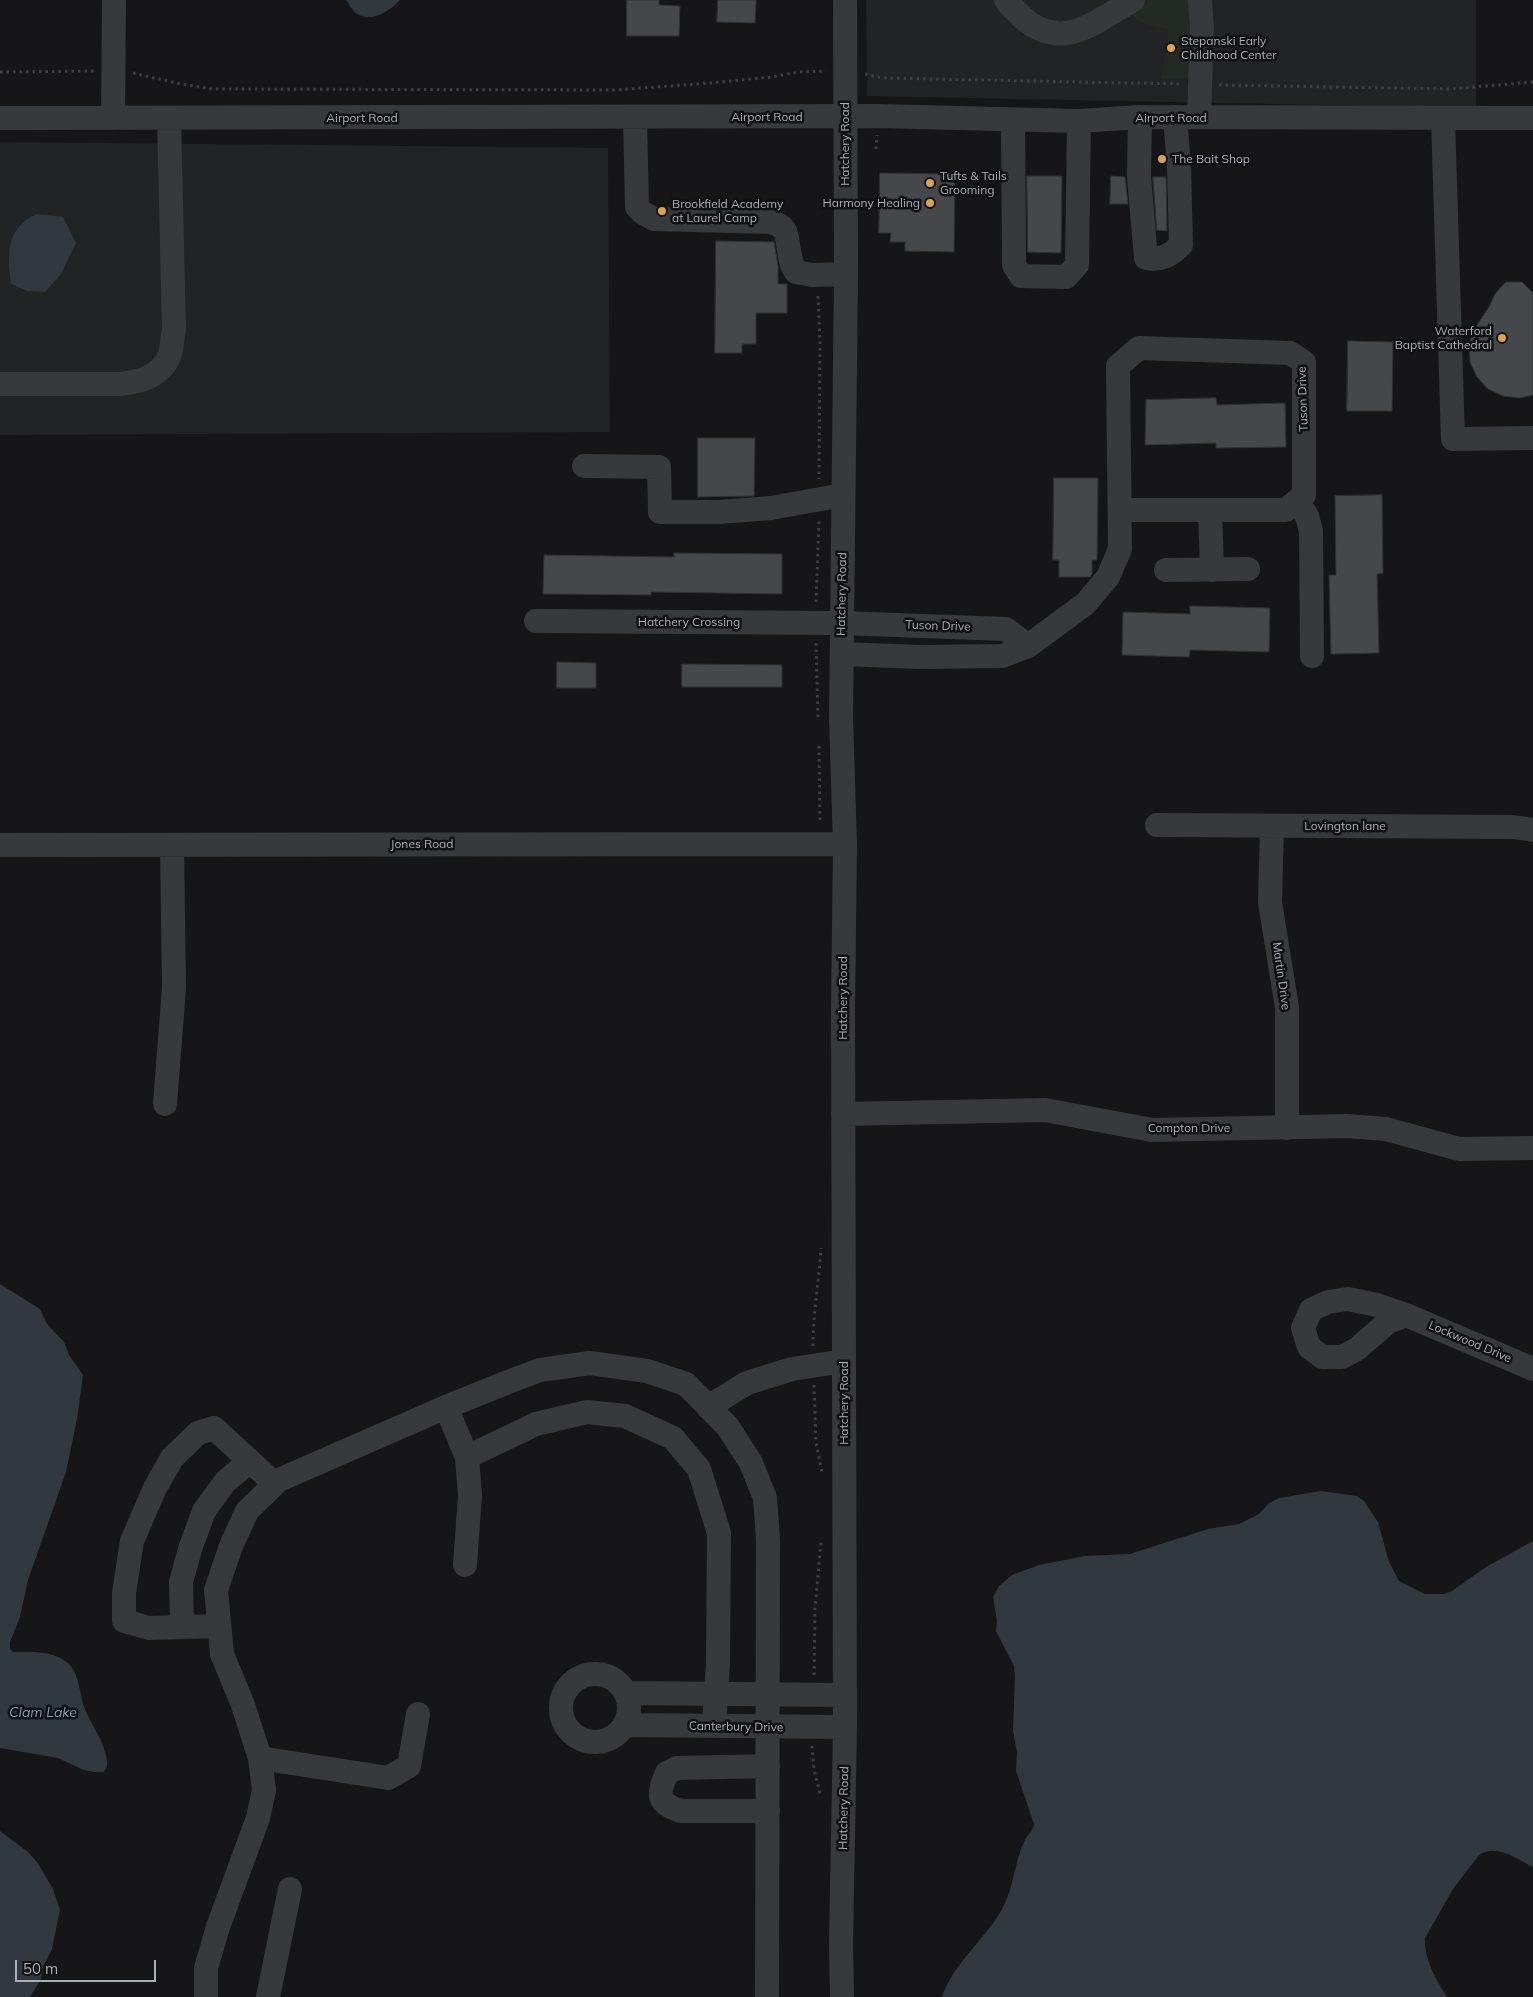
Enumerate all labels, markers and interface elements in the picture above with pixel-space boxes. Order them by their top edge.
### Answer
place label: Stepanski Early Childhood Center [1181,34,1277,62]
marker: Stepanski Early Childhood Center [1165,42,1177,54]
street label: Hatchery Road [838,102,852,186]
street label: Airport Road [731,110,803,124]
street label: Airport Road [326,111,398,125]
street label: Airport Road [1135,111,1207,125]
place label: The Bait Shop [1172,152,1250,166]
marker: The Bait Shop [1156,153,1168,165]
place label: Tufts & Tails Grooming [940,169,1007,197]
marker: Tufts & Tails Grooming [924,177,936,189]
place label: Harmony Healing [822,196,920,210]
place label: Brookfield Academy at Laurel Camp [672,197,783,225]
marker: Harmony Healing [924,197,936,209]
marker: Brookfield Academy at Laurel Camp [656,205,668,217]
place label: Waterford Baptist Cathedral [1395,324,1492,352]
marker: Waterford Baptist Cathedral [1496,332,1508,344]
street label: Tuson Drive [1295,366,1311,432]
street label: Hatchery Road [834,552,850,636]
street label: Hatchery Crossing [638,615,740,629]
street label: Tuson Drive [905,618,971,634]
street label: Lovington lane [1304,819,1386,833]
street label: Jones Road [391,837,453,851]
street label: Martin Drive [1269,941,1293,1011]
street label: Hatchery Road [836,956,850,1040]
street label: Compton Drive [1148,1121,1230,1135]
street label: Lockwood Drive [1426,1318,1514,1366]
street label: Hatchery Road [837,1361,851,1445]
water label: Clam Lake [9,1705,77,1721]
street label: Canterbury Drive [689,1719,783,1735]
street label: Hatchery Road [836,1766,852,1850]
scale bar [18,1950,159,1982]
text: 50 m [23,1959,58,1978]

